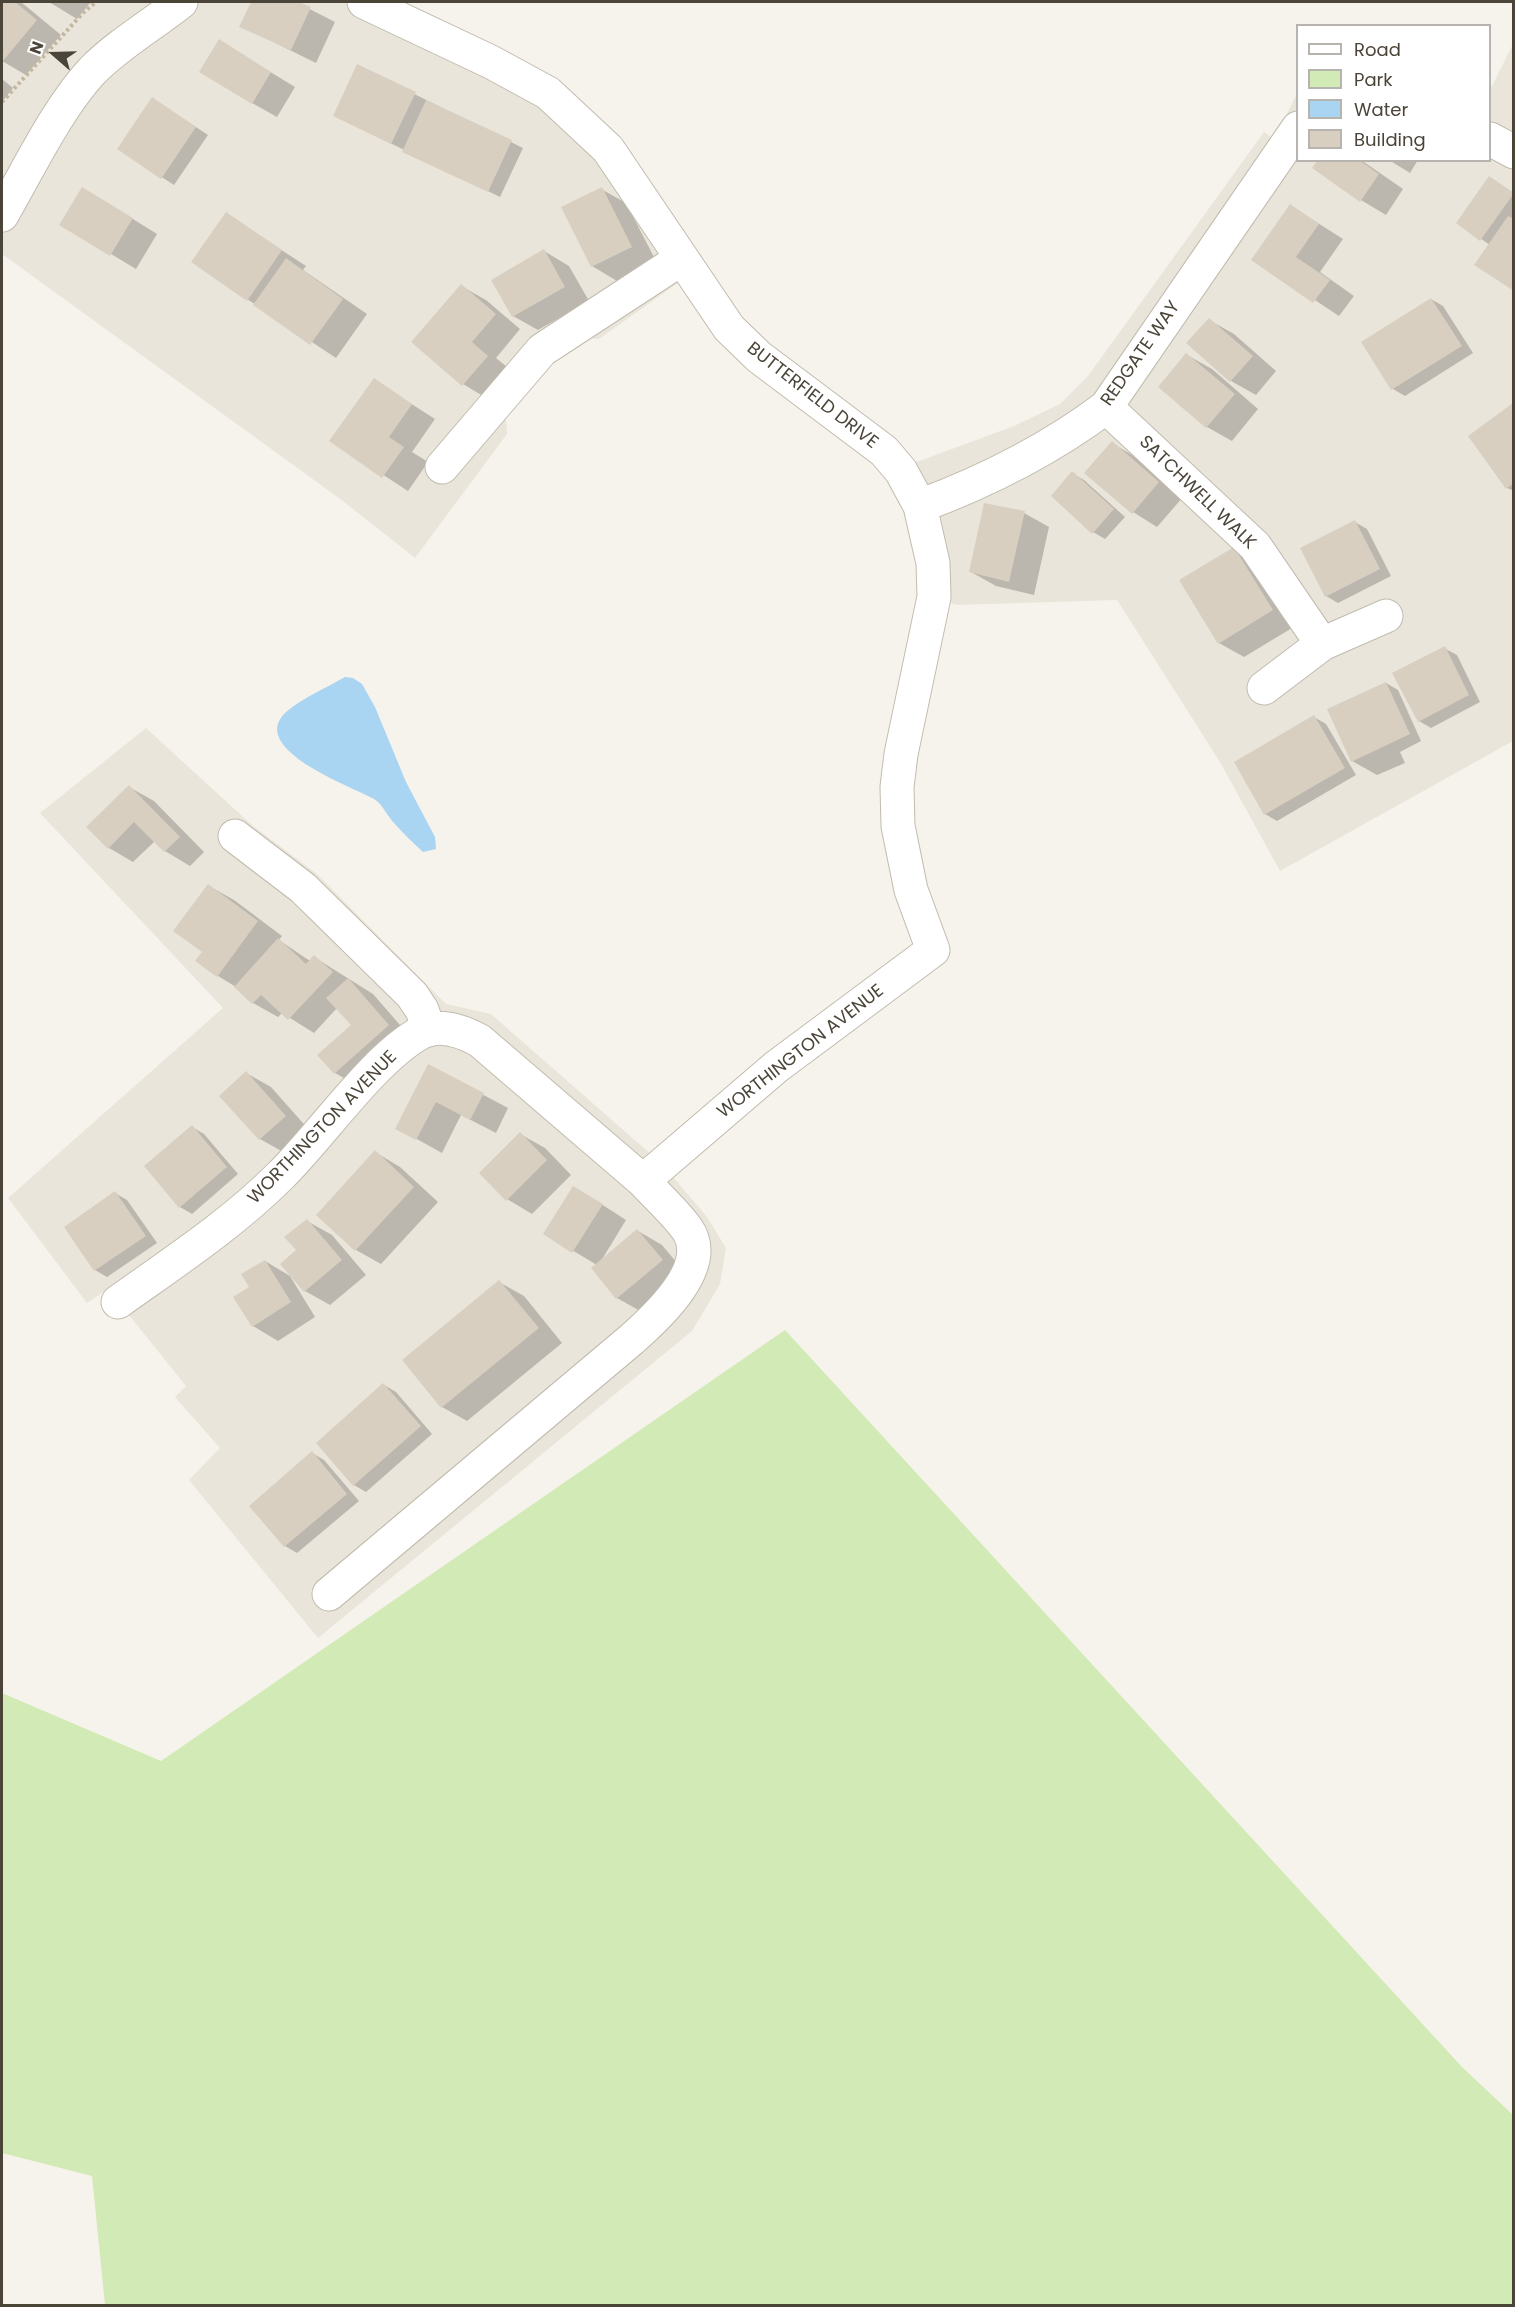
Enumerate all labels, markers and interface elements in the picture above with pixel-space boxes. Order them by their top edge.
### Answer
north arrow [24,24,84,84]
legend [1296,24,1491,162]
text: Road [1354,37,1401,62]
text: N [24,38,49,57]
text: Park [1354,67,1393,92]
text: Water [1354,97,1408,122]
text: Building [1354,127,1426,152]
street label: REDGATE WAY [1097,297,1185,411]
street label: BUTTERFIELD DRIVE [742,338,882,454]
street label: SATCHWELL WALK [1134,432,1260,554]
street label: WORTHINGTON AVENUE [714,980,888,1124]
street label: WORTHINGTON AVENUE [244,1047,402,1209]

